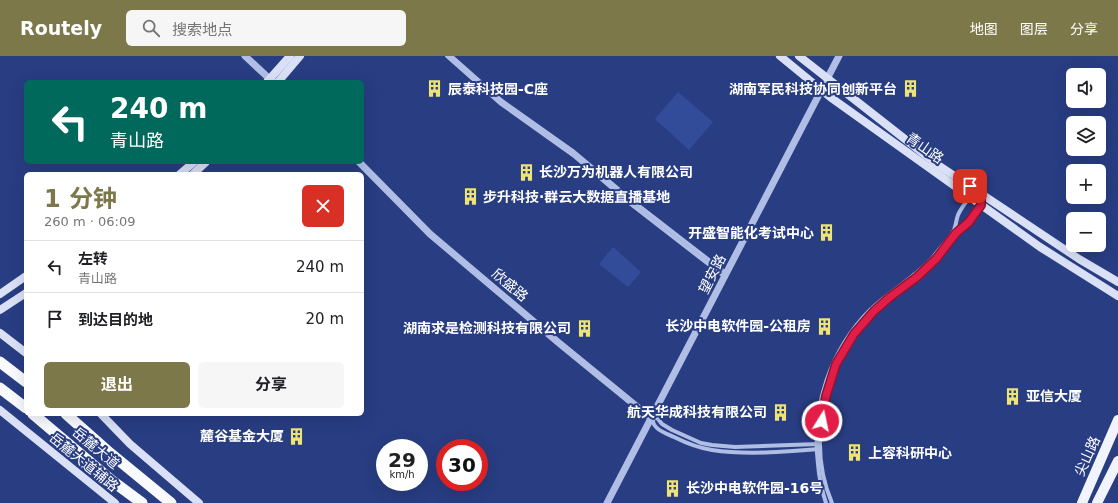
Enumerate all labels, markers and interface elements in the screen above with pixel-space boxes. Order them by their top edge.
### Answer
search box [126,10,406,46]
text: Routely [20,17,102,39]
icon: search [140,17,162,39]
text: 搜索地点 [172,21,232,39]
text: 地图 [970,21,998,37]
text: 图层 [1020,21,1048,37]
text: 分享 [1070,21,1098,37]
map controls [1066,68,1106,252]
button: sound [1066,68,1106,108]
building icon: 辰泰科技园-C座 [425,79,445,99]
building icon: 湖南军民科技协同创新平台 [900,79,920,99]
place label: 辰泰科技园-C座 [448,81,548,97]
place label: 湖南军民科技协同创新平台 [729,81,897,97]
text: 240 m [110,92,207,125]
icon: left [44,96,96,148]
button: layers [1066,116,1106,156]
street label: 青山路 [903,129,947,167]
text: 青山路 [110,130,164,151]
building icon: 长沙万为机器人有限公司 [516,162,536,182]
place label: 长沙万为机器人有限公司 [539,164,693,180]
button: + [1066,164,1106,204]
pin [953,169,987,203]
icon: arrive [959,175,981,197]
text: 1 分钟 [44,185,117,213]
button: close [302,185,344,227]
building icon: 步升科技·群云大数据直播基地 [460,187,480,207]
place label: 步升科技·群云大数据直播基地 [483,189,670,205]
button: − [1066,212,1106,252]
text: 260 m · 06:09 [44,214,135,229]
building icon: 开盛智能化考试中心 [817,223,837,243]
place label: 开盛智能化考试中心 [688,225,814,241]
text: 左转 [78,250,108,268]
street label: 望安路 [695,252,729,296]
icon: left [44,256,66,278]
text: 240 m [296,258,344,276]
street label: 欣盛路 [489,265,531,305]
text: 青山路 [78,271,117,286]
icon: arrive [44,308,66,330]
text: 20 m [306,310,344,328]
text: 到达目的地 [78,311,153,329]
building icon: 长沙中电软件园-公租房 [814,316,834,336]
building icon: 湖南求是检测科技有限公司 [574,318,594,338]
place label: 长沙中电软件园-公租房 [665,318,811,334]
place label: 湖南求是检测科技有限公司 [403,320,571,336]
button: 退出 [44,362,190,408]
button: 分享 [198,362,344,408]
building icon: 亚信大厦 [1003,386,1023,406]
place label: 亚信大厦 [1026,388,1082,404]
position arrow [801,400,843,442]
building icon: 航天华成科技有限公司 [770,402,790,422]
place label: 航天华成科技有限公司 [627,404,767,420]
street label: 岳麓大道 [69,424,123,472]
building icon: 麓谷基金大厦 [287,426,307,446]
place label: 麓谷基金大厦 [200,428,284,444]
street label: 岳麓大道辅路 [46,429,122,495]
street label: 尖山路 [1071,434,1103,478]
speed limit sign: 30 [436,439,488,491]
building icon: 上容科研中心 [845,443,865,463]
place label: 上容科研中心 [868,445,952,461]
text: 29 [388,448,416,472]
text: km/h [389,469,415,480]
building icon: 长沙中电软件园-16号 [663,478,683,498]
place label: 长沙中电软件园-16号 [686,480,823,496]

